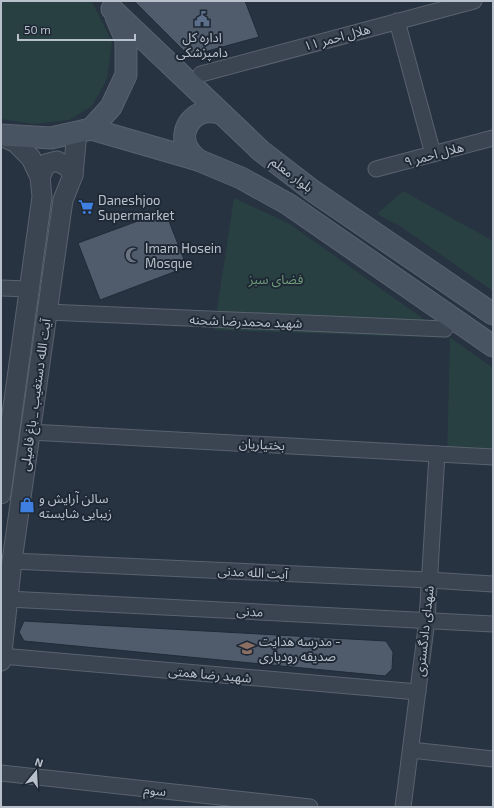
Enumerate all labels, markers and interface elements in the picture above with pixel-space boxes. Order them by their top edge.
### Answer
public building icon: اداره کل دامپزشکی [193,10,211,28]
scale bar [18,16,135,42]
street label: هلال احمر ۱۱ [302,20,372,55]
text: 50 m [24,22,51,36]
place label: اداره کل دامپزشکی [176,29,228,62]
street label: هلال احمر ۹ [402,138,466,171]
street label: بلوار معلم [266,153,316,198]
place label: Daneshjoo Supermarket [98,192,175,223]
supermarket icon: Daneshjoo Supermarket [77,198,95,216]
place label: Imam Hosein Mosque [145,240,222,271]
mosque icon: Imam Hosein Mosque [124,246,142,264]
park label: فضای سبز [248,271,303,288]
street label: شهید محمدرضا شحنه [189,311,303,332]
street label: آیت الله دستغیب _ باغ فامیلی [16,317,57,473]
street label: بختیاریان [238,435,285,454]
place label: سالن آرایش و زیبایی شایسته [39,490,112,522]
shop icon: سالن آرایش و زیبایی شایسته [18,496,36,514]
street label: آیت الله مدنی [217,562,290,583]
street label: شهدای دادگستری [411,585,438,677]
street label: مدنی [236,602,264,621]
place label: مدرسه هدایت - صدیقه رودباری [259,633,341,665]
school or university icon: مدرسه هدایت - صدیقه رودباری [238,639,256,657]
street label: شهید رضا همتی [168,662,252,687]
north arrow [16,752,56,792]
text: N [33,755,45,769]
street label: سوم [143,781,167,801]

